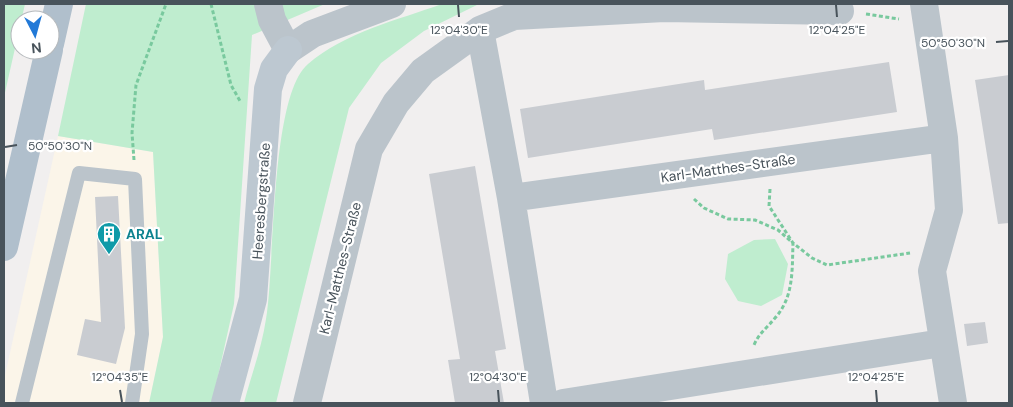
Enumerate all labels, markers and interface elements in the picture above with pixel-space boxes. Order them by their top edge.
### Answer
north arrow [10,10,60,60]
text: 12°04'30"E [430,22,488,38]
text: 12°04'25"E [809,22,865,38]
text: 50°50'30"N [921,35,985,51]
text: N [30,38,42,57]
text: 50°50'30"N [28,138,92,154]
street label: Heeresbergstraße [248,142,274,260]
street label: Karl-Matthes-Straße [660,150,796,186]
street label: Karl-Matthes-Straße [315,200,365,336]
building icon: ARAL [96,221,122,255]
place label: ARAL [126,225,163,243]
text: 12°04'35"E [92,369,149,385]
text: 12°04'30"E [469,369,527,385]
text: 12°04'25"E [848,369,904,385]

